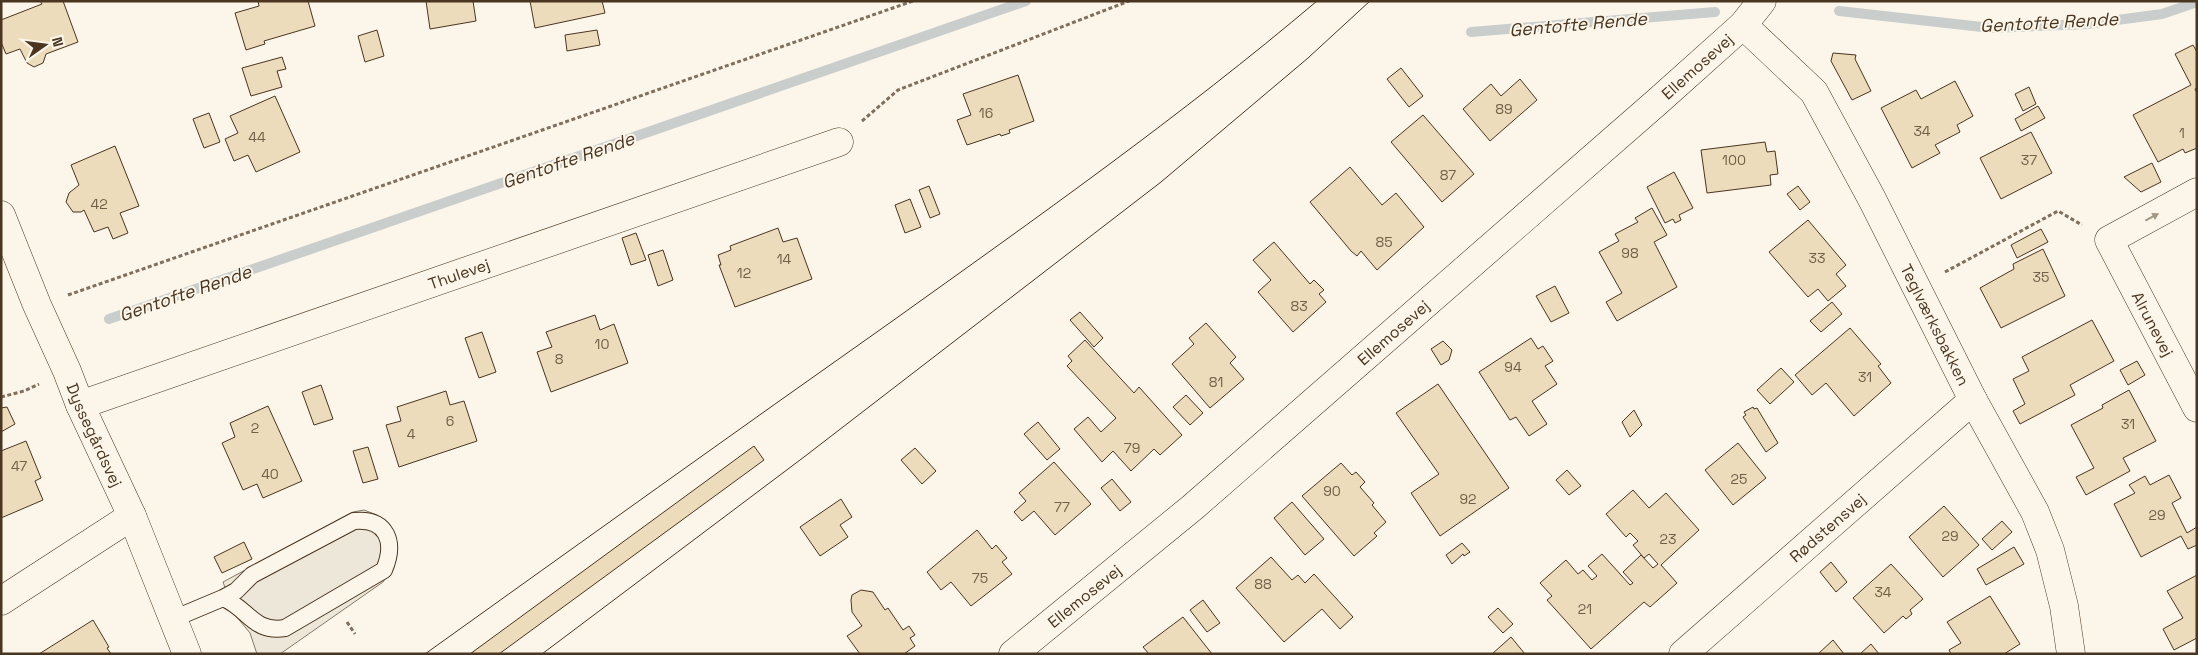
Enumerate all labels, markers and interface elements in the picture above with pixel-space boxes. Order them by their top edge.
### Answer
water label: Gentofte Rende [1508,6,1649,41]
water label: Gentofte Rende [1979,7,2120,37]
north arrow [20,20,70,70]
street label: Ellemosevej [1657,29,1737,104]
text: N [48,35,67,49]
house number: 89 [1495,100,1513,118]
house number: 16 [979,104,993,122]
house number: 34 [1913,122,1931,140]
house number: 1 [2179,124,2185,142]
water label: Gentofte Rende [499,126,638,193]
house number: 44 [248,128,266,146]
house number: 100 [1722,151,1746,169]
house number: 37 [2021,151,2037,169]
house number: 87 [1440,166,1456,184]
house number: 42 [90,195,108,213]
one-way arrow [2145,212,2159,221]
house number: 85 [1375,233,1393,251]
house number: 98 [1621,244,1639,262]
house number: 33 [1809,249,1825,267]
house number: 14 [777,250,792,268]
street label: Thulevej [425,253,492,294]
water label: Gentofte Rende [116,259,255,326]
street label: Teglværksbakken [1896,260,1974,389]
house number: 12 [737,264,751,282]
house number: 35 [2033,268,2049,286]
street label: Alrunevej [2127,288,2179,360]
street label: Ellemosevej [1353,295,1434,370]
house number: 83 [1290,297,1308,315]
house number: 10 [595,335,609,353]
house number: 8 [555,350,564,368]
house number: 94 [1504,358,1522,376]
house number: 31 [1858,368,1872,386]
house number: 81 [1209,373,1223,391]
street label: Dyssegårdsvej [62,380,127,490]
house number: 6 [446,412,454,430]
house number: 31 [2121,415,2135,433]
house number: 2 [251,419,259,437]
house number: 4 [407,425,416,443]
house number: 79 [1124,439,1140,457]
house number: 47 [11,457,27,475]
house number: 40 [261,465,279,483]
house number: 25 [1731,470,1747,488]
house number: 90 [1323,482,1341,500]
street label: Rødstensvej [1785,488,1870,567]
house number: 92 [1459,490,1477,508]
house number: 77 [1054,498,1070,516]
house number: 29 [2149,506,2165,524]
house number: 29 [1942,527,1958,545]
house number: 23 [1660,530,1676,548]
street label: Ellemosevej [1043,559,1125,632]
house number: 75 [972,569,988,587]
house number: 88 [1254,575,1272,593]
house number: 34 [1874,583,1892,601]
house number: 21 [1578,600,1592,618]

